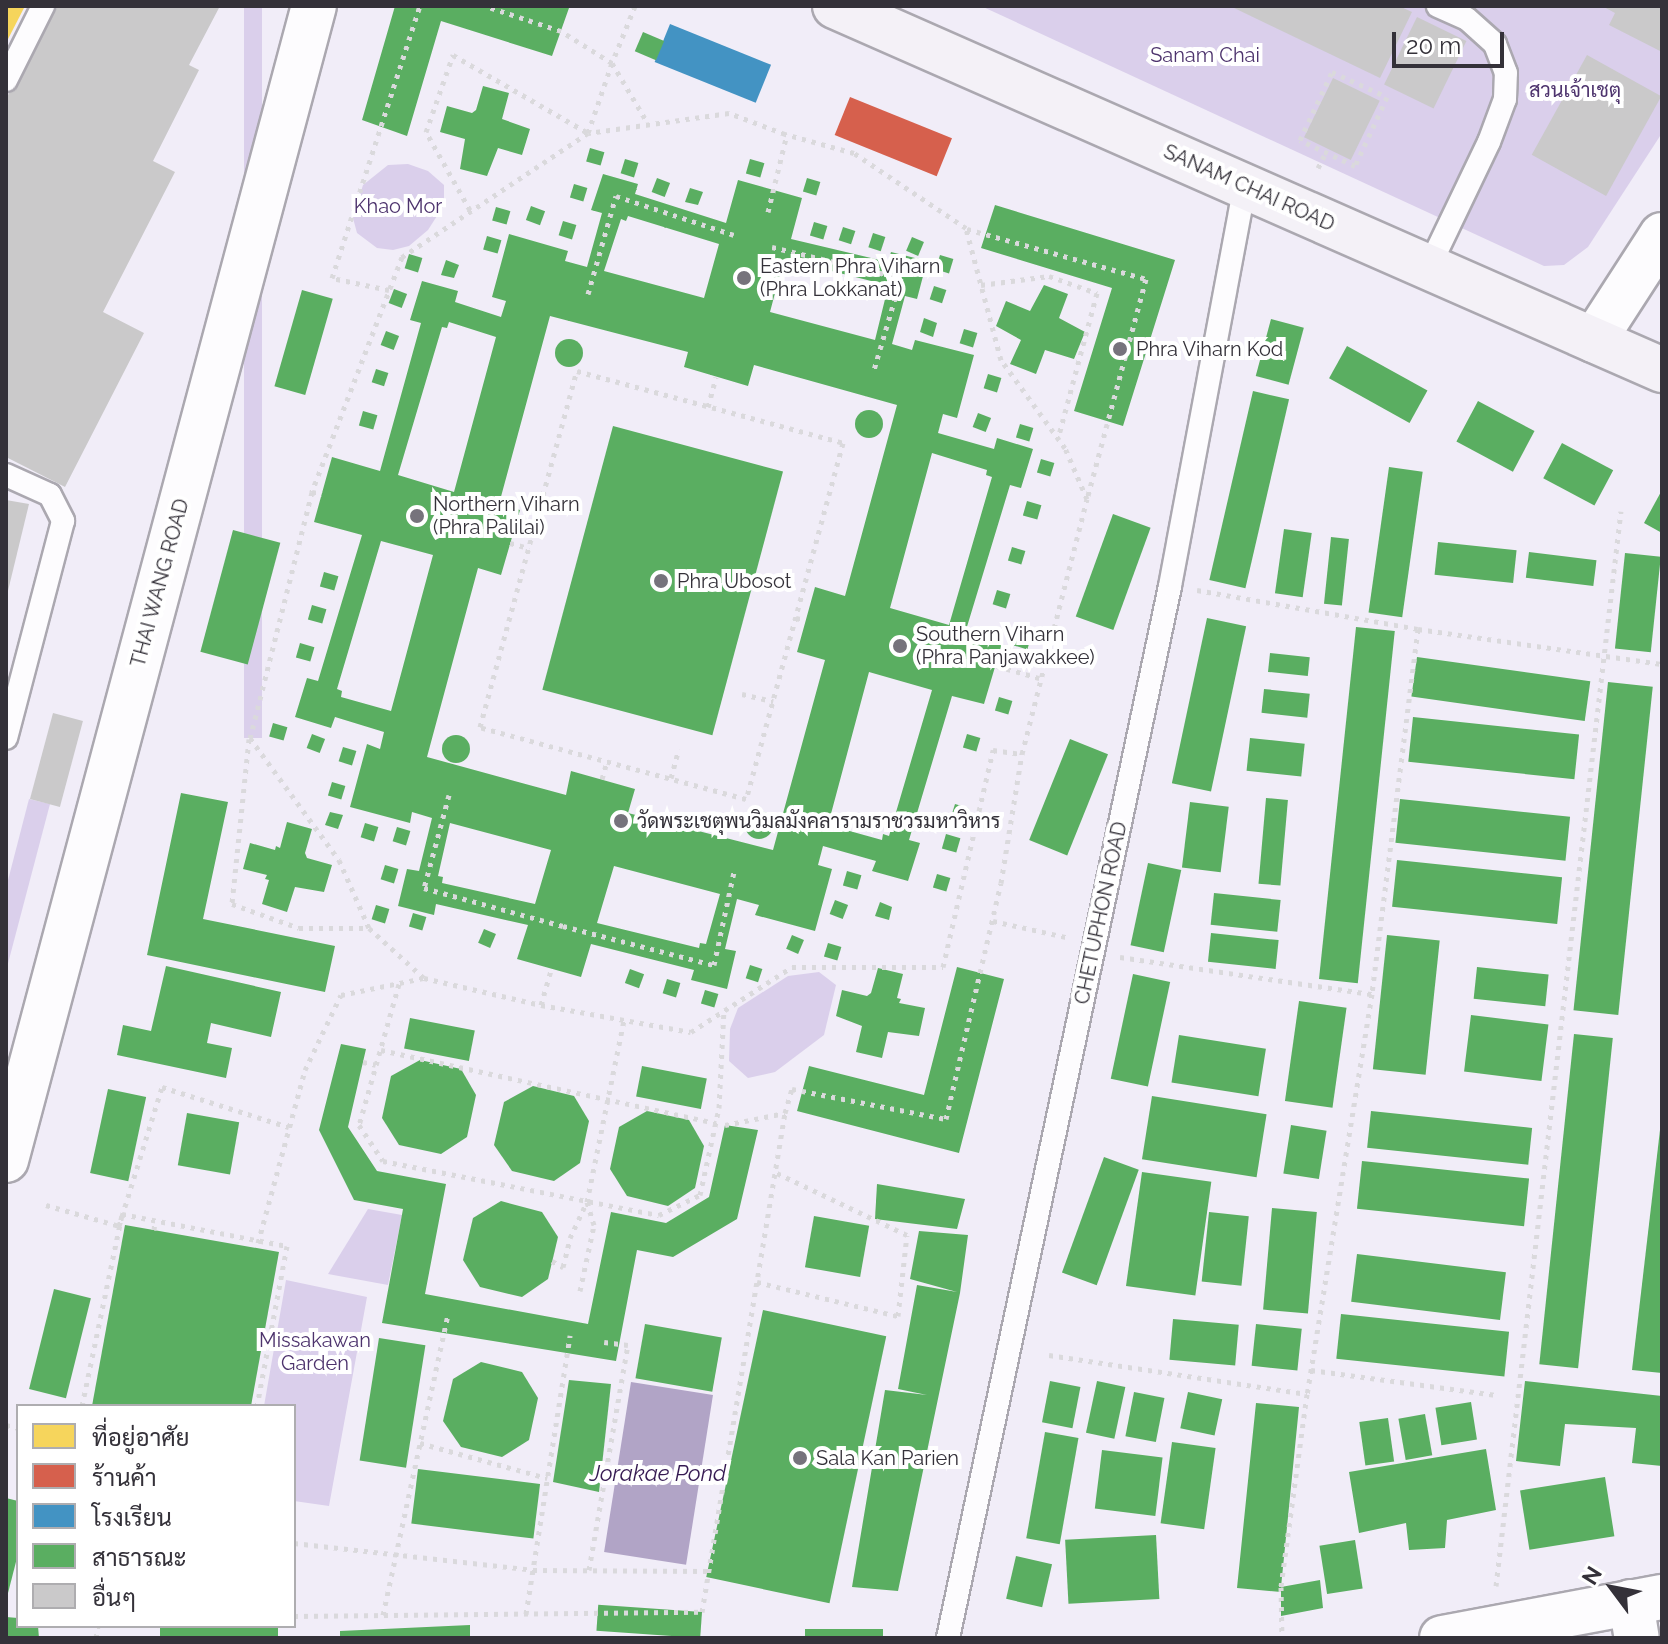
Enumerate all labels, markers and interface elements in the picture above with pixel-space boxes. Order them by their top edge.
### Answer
scale bar [1396,16,1508,66]
text: 20 m [1406,31,1461,60]
park label: Sanam Chai [1150,43,1260,67]
park label: สวนเจ้าเชตุ [1529,78,1621,102]
street label: SANAM CHAI ROAD [1160,140,1338,236]
park label: Khao Mor [354,194,442,218]
place label: Eastern Phra Viharn (Phra Lokkanat) [760,254,941,301]
marker: Eastern Phra Viharn (Phra Lokkanat) [735,269,753,287]
place label: Phra Viharn Kod [1136,337,1284,361]
marker: Phra Viharn Kod [1111,340,1129,358]
place label: Northern Viharn (Phra Palilai) [433,492,580,539]
street label: THAI WANG ROAD [126,496,194,670]
marker: Northern Viharn (Phra Palilai) [408,507,426,525]
place label: Phra Ubosot [677,569,791,593]
marker: Phra Ubosot [652,572,670,590]
place label: Southern Viharn (Phra Panjawakkee) [916,622,1094,669]
marker: Southern Viharn (Phra Panjawakkee) [891,637,909,655]
place label: วัดพระเชตุพนวิมลมังคลารามราชวรมหาวิหาร [637,809,1000,833]
marker: วัดพระเชตุพนวิมลมังคลารามราชวรมหาวิหาร [612,812,630,830]
street label: CHETUPHON ROAD [1070,819,1132,1007]
park label: Missakawan Garden [259,1328,371,1375]
legend [16,1404,296,1628]
text: ที่อยู่อาศัย [92,1423,190,1452]
place label: Sala Kan Parien [816,1446,959,1470]
marker: Sala Kan Parien [791,1449,809,1467]
water label: Jorakae Pond [590,1461,726,1487]
text: ร้านค้า [92,1463,157,1492]
text: โรงเรียน [92,1503,172,1532]
text: สาธารณะ [92,1543,187,1572]
north arrow [1572,1548,1652,1628]
text: N [1576,1561,1607,1589]
text: อื่นๆ [92,1583,136,1612]

